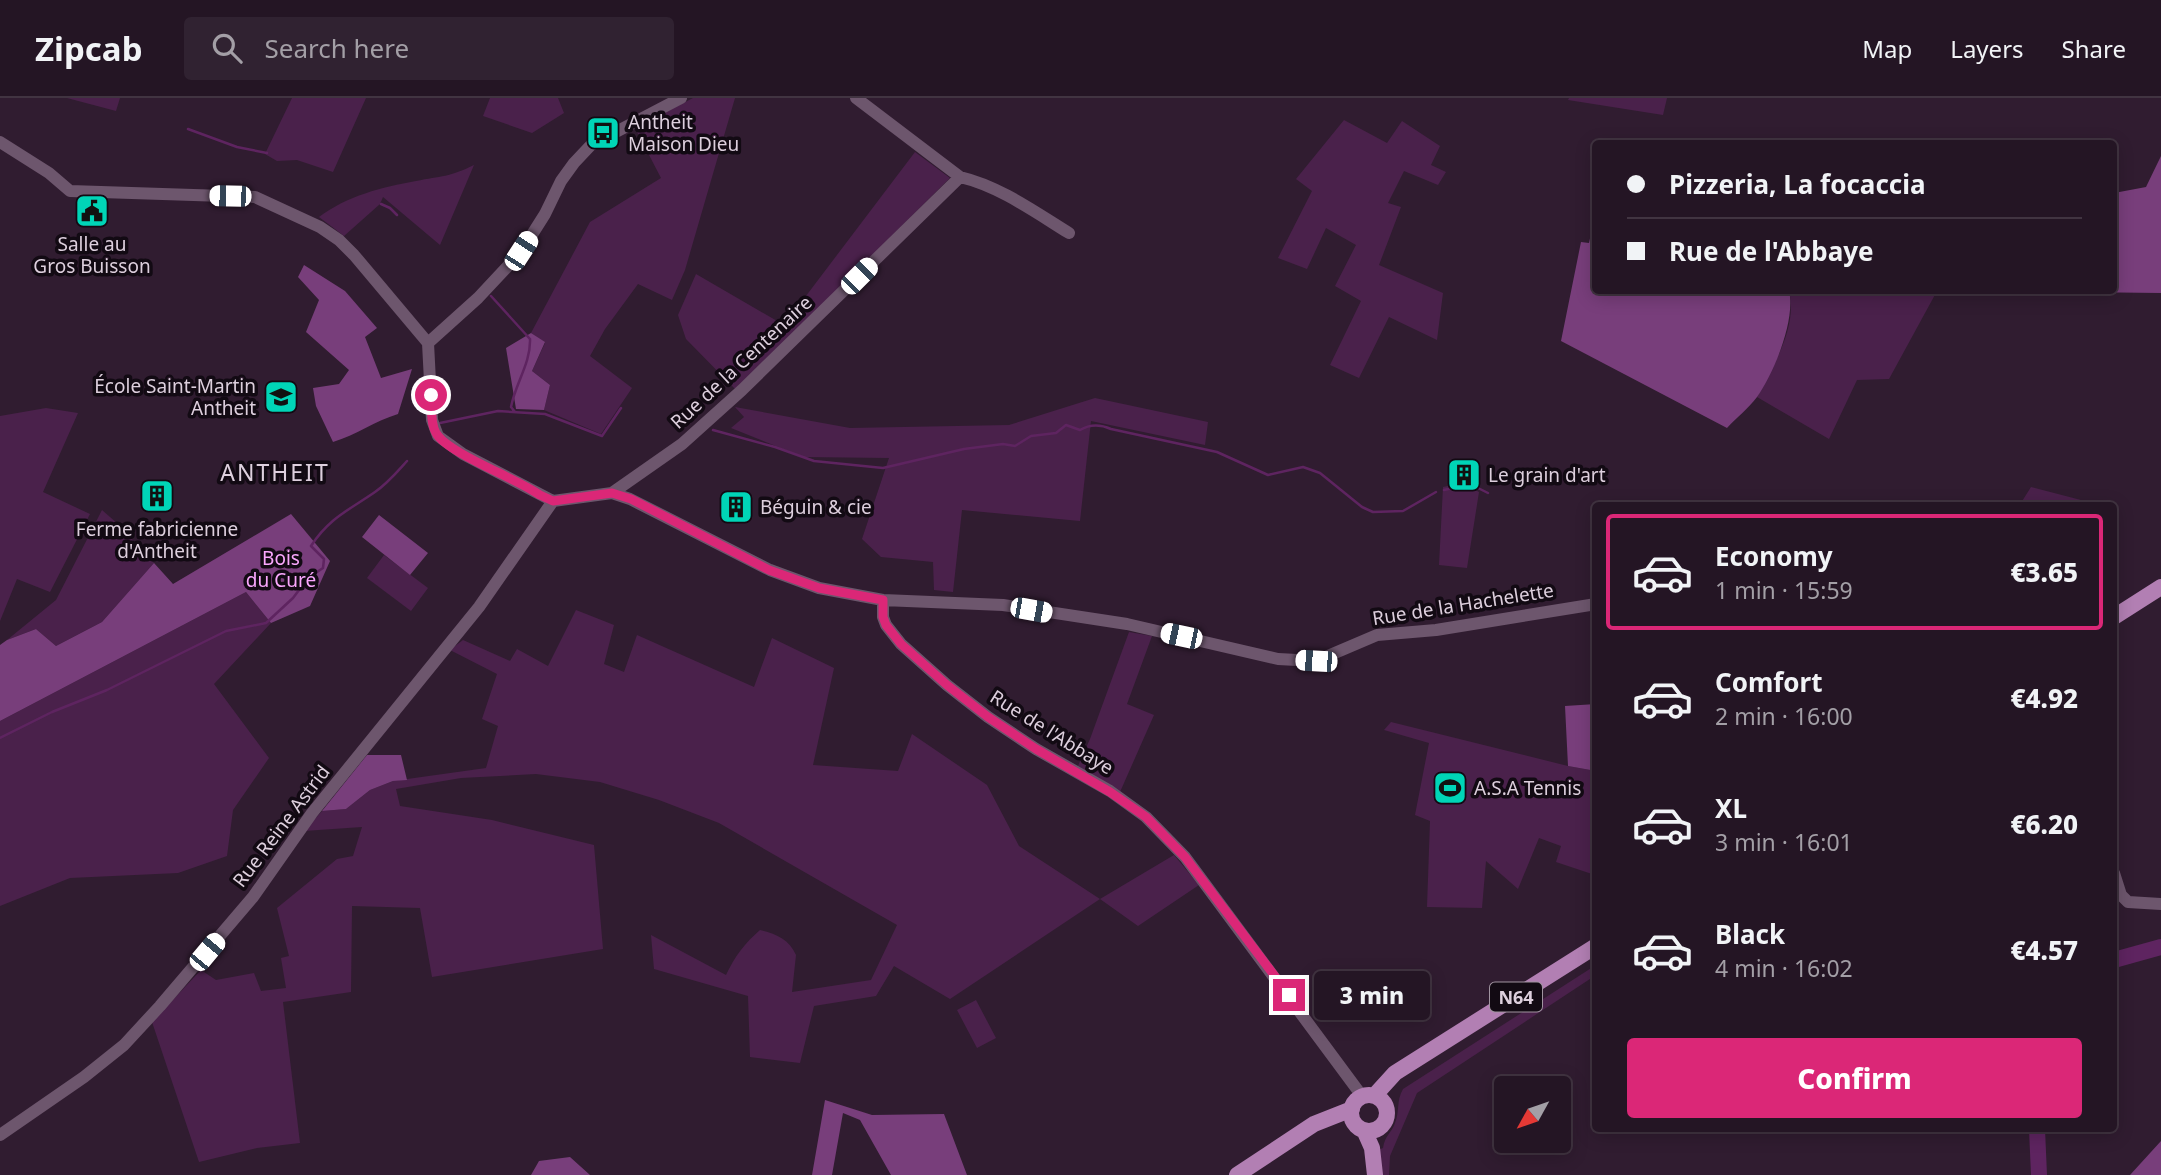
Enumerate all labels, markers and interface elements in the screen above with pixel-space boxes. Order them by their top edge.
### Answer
search box [184,17,674,80]
text: Zipcab [35,26,142,71]
icon: search [208,29,246,67]
text: Search here [264,30,409,66]
text: Map [1862,32,1912,65]
text: Layers [1950,32,2024,65]
text: Share [2062,32,2126,65]
place label: Antheit Maison Dieu [628,109,739,157]
bus stop icon: Antheit Maison Dieu [584,114,622,152]
text: Pizzeria, La focaccia [1669,166,1926,202]
car [209,185,252,207]
public building icon: Salle au Gros Buisson [73,192,111,230]
car [501,228,542,274]
place label: Salle au Gros Buisson [33,231,151,279]
text: Rue de l'Abbaye [1669,233,1874,269]
car [837,254,882,298]
street label: Rue de la Centenaire [665,290,817,434]
place label: École Saint-Martin Antheit [94,373,256,421]
school or university icon: École Saint-Martin Antheit [262,378,300,416]
route start [415,379,447,411]
district label: ANTHEIT [220,456,330,488]
building icon: Le grain d'art [1445,456,1483,494]
place label: Le grain d'art [1488,462,1606,488]
building icon: Ferme fabricienne d'Antheit [138,477,176,515]
building icon: Béguin & cie [717,488,755,526]
place label: Béguin & cie [760,494,872,520]
place label: Ferme fabricienne d'Antheit [76,516,238,564]
text: Economy [1715,538,1833,574]
icon: car [1631,541,1694,604]
park label: Bois du Curé [246,545,316,593]
text: €3.65 [2010,554,2078,590]
text: 1 min · 15:59 [1715,574,1853,606]
street label: Rue de la Hachelette [1370,577,1556,631]
car [1009,596,1054,624]
car [1159,621,1204,651]
car [1295,649,1338,673]
text: Comfort [1715,664,1823,700]
icon: car [1631,667,1694,730]
text: €4.92 [2010,680,2078,716]
street label: Rue de l'Abbaye [985,684,1119,780]
text: 2 min · 16:00 [1715,700,1853,732]
street label: Rue Reine Astrid [227,760,335,892]
sports icon: A.S.A Tennis [1431,769,1469,807]
place label: A.S.A Tennis [1474,775,1581,801]
text: XL [1715,790,1747,826]
icon: car [1631,793,1694,856]
text: €6.20 [2010,806,2078,842]
text: 3 min · 16:01 [1715,826,1853,858]
text: Black [1715,916,1785,952]
icon: car [1631,919,1694,982]
car [186,929,229,975]
text: €4.57 [2010,932,2078,968]
text: 4 min · 16:02 [1715,952,1853,984]
callout: 3 min [1314,970,1429,1020]
route end [1273,979,1305,1011]
text: 3 min [1340,979,1404,1011]
road number: N64 [1490,982,1542,1012]
button: Confirm [1627,1038,2082,1118]
north arrow [1494,1076,1572,1153]
map controls [1494,1076,1571,1153]

